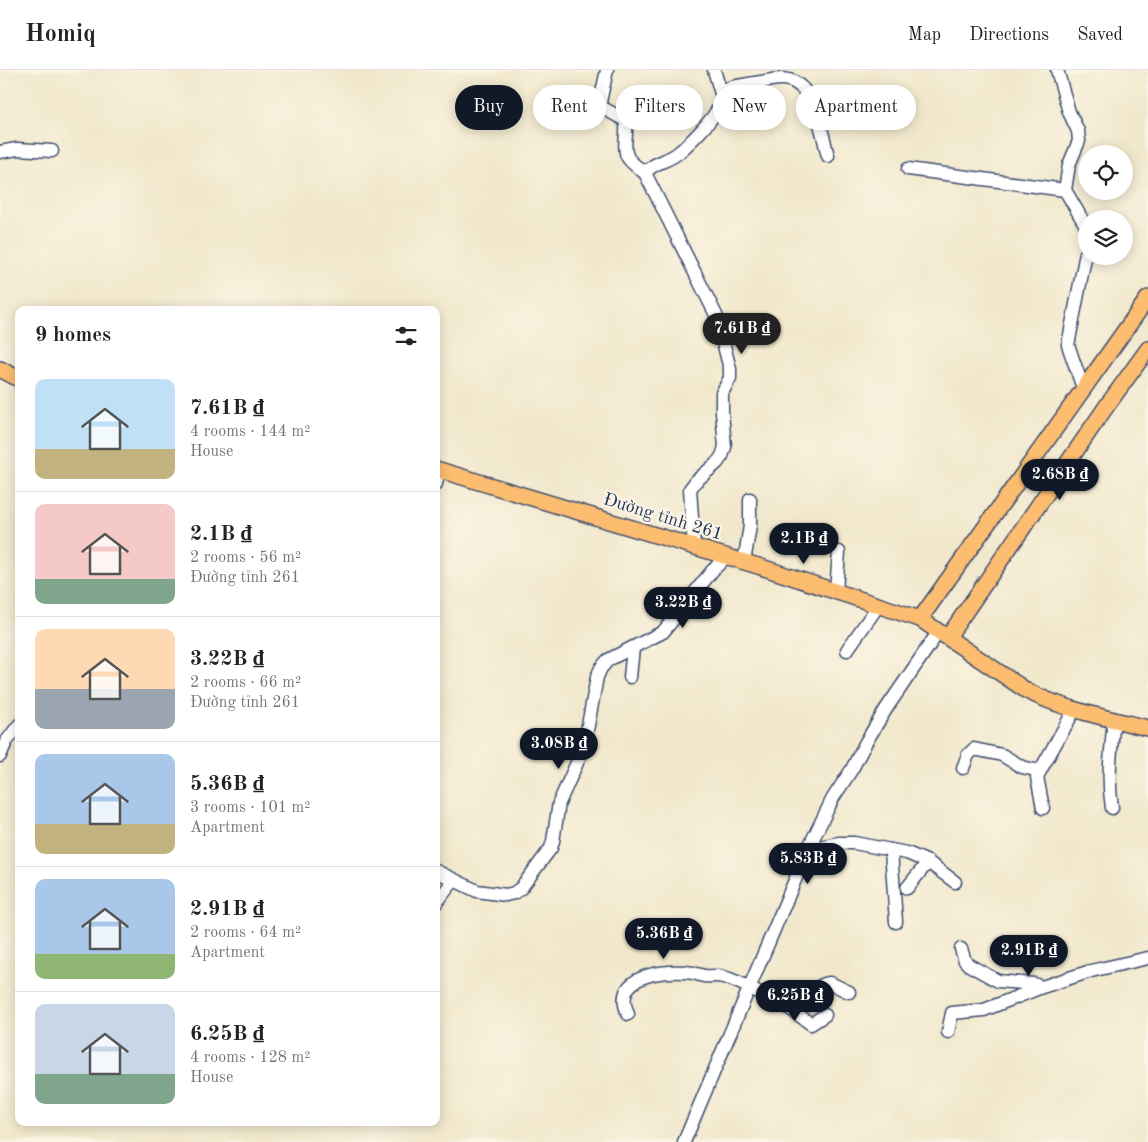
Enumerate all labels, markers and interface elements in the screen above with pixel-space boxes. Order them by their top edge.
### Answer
text: Homiq [25,23,96,47]
text: Map [908,26,941,44]
text: Directions [969,26,1049,44]
text: Saved [1077,26,1123,44]
chip: Buy [455,85,523,130]
chip: Rent [533,85,606,130]
chip: Filters [616,85,703,130]
chip: New [713,85,786,130]
chip: Apartment [796,85,916,130]
map controls [1078,145,1133,265]
button: locate [1078,145,1133,200]
button: layers [1078,210,1133,265]
pin: 7.61B ₫ [696,312,788,355]
text: 7.61B ₫ [714,321,770,337]
icon: filters [392,322,420,350]
text: 9 homes [35,325,111,346]
text: 7.61B ₫ [190,398,264,419]
icon: home [75,399,135,459]
text: 4 rooms · 144 m² [190,424,310,440]
text: House [190,444,233,460]
pin: 2.68B ₫ [1014,458,1106,501]
text: 2.68B ₫ [1032,467,1088,483]
street label: Đường tỉnh 261 [601,490,725,544]
pin: 2.1B ₫ [763,522,845,565]
icon: home [75,524,135,584]
text: 2.1B ₫ [190,524,252,545]
text: 2.1B ₫ [780,531,828,547]
text: 2 rooms · 56 m² [190,550,301,566]
text: Đường tỉnh 261 [190,570,300,586]
pin: 3.22B ₫ [637,586,729,629]
text: 3.22B ₫ [655,595,711,611]
icon: home [75,649,135,709]
text: 3.22B ₫ [190,649,264,670]
text: 2 rooms · 66 m² [190,675,301,691]
text: Đường tỉnh 261 [190,695,300,711]
pin: 3.08B ₫ [513,728,605,770]
text: 3.08B ₫ [531,736,587,752]
icon: home [75,774,135,834]
text: 5.36B ₫ [190,774,264,795]
text: 3 rooms · 101 m² [190,800,310,816]
text: Apartment [190,820,265,836]
pin: 5.83B ₫ [762,842,854,885]
text: 5.83B ₫ [780,851,836,867]
icon: home [75,899,135,959]
text: 2.91B ₫ [190,899,264,920]
pin: 5.36B ₫ [618,918,710,960]
text: 2 rooms · 64 m² [190,925,301,941]
text: 5.36B ₫ [636,926,692,942]
pin: 2.91B ₫ [983,934,1075,977]
text: 2.91B ₫ [1001,943,1057,959]
text: Apartment [190,945,265,961]
pin: 6.25B ₫ [749,980,841,1022]
text: 6.25B ₫ [767,988,823,1004]
icon: home [75,1024,135,1084]
text: 6.25B ₫ [190,1024,264,1045]
text: 4 rooms · 128 m² [190,1050,310,1066]
text: House [190,1070,233,1086]

